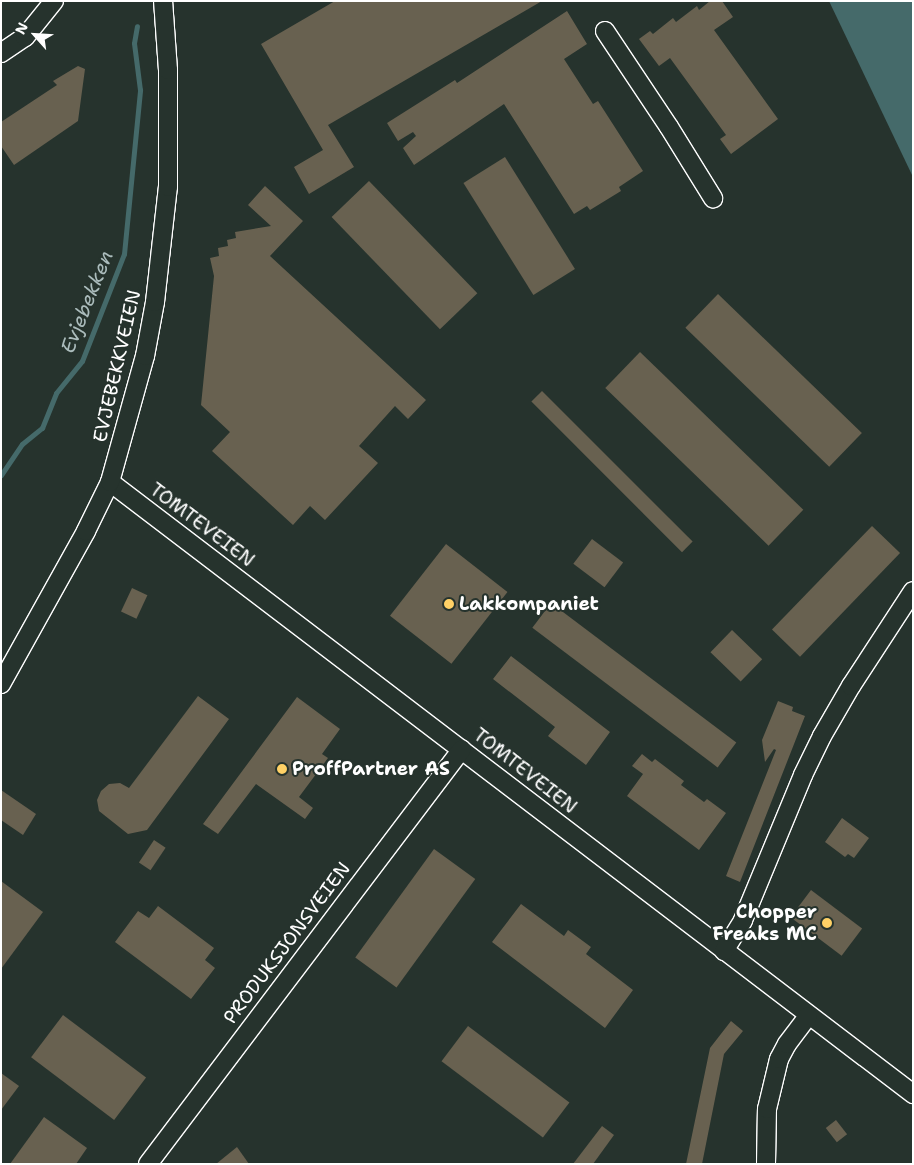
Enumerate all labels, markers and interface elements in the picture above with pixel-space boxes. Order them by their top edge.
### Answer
north arrow [10,10,60,60]
text: N [11,19,32,37]
water label: Evjebekken [56,247,118,357]
street label: EVJEBEKKVEIEN [88,288,146,444]
street label: TOMTEVEIEN [145,478,259,572]
place label: Lakkompaniet [459,593,599,615]
marker: Lakkompaniet [443,598,455,610]
street label: TOMTEVEIEN [469,723,581,819]
place label: ProffPartner AS [292,758,450,780]
marker: ProffPartner AS [276,763,288,775]
street label: PRODUKSJONSVEIEN [219,858,355,1028]
place label: Chopper Freaks MC [713,901,817,945]
marker: Chopper Freaks MC [821,917,833,929]

